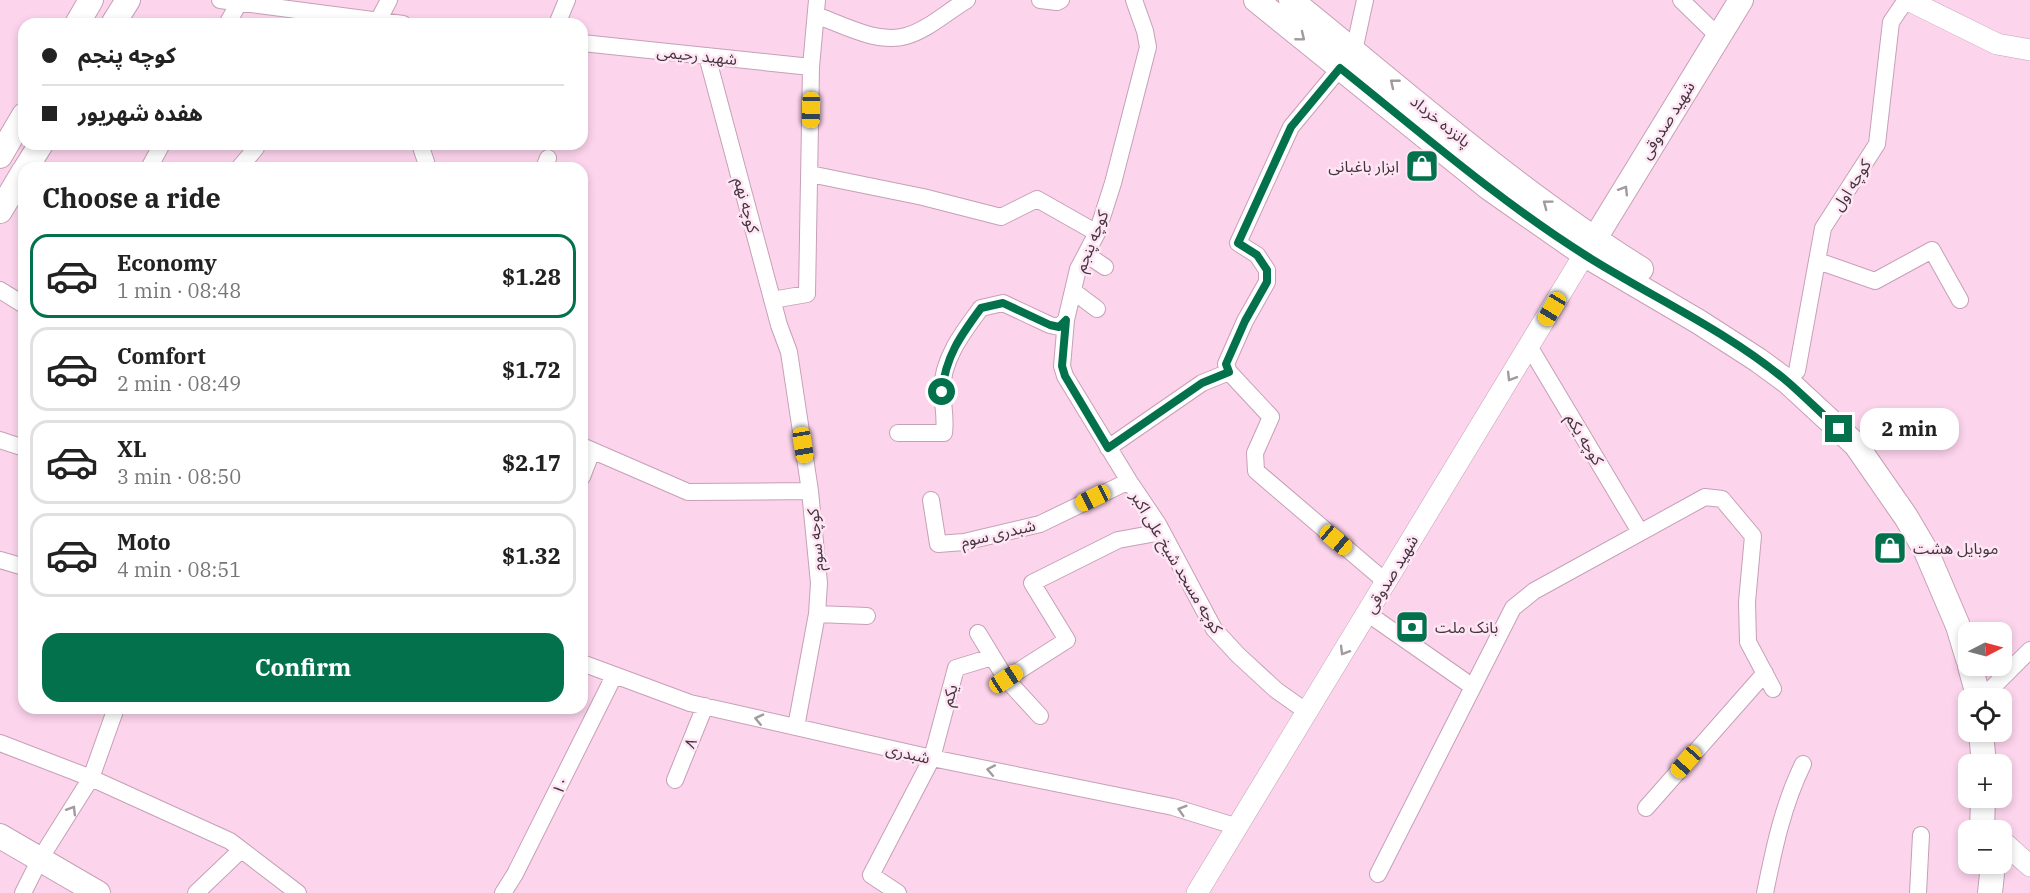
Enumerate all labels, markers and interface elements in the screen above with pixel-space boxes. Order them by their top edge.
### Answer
one-way arrow [1294,29,1305,40]
text: کوچه پنجم [78,40,176,69]
street label: شهید رحیمی [656,41,738,69]
street label: شهید صدوقی [1635,77,1699,163]
one-way arrow [1390,80,1401,91]
street label: پانزده خرداد [1406,91,1475,152]
car [802,92,820,128]
text: هفده شهریور [78,98,203,127]
shop icon: ابزار باغبانی [1404,148,1440,184]
street label: کوچه اول [1827,155,1876,215]
place label: ابزار باغبانی [1328,156,1399,176]
street label: کوچه نهم [727,175,764,236]
text: Choose a ride [42,180,221,215]
one-way arrow [1617,186,1629,196]
one-way arrow [1542,201,1553,212]
street label: کوچه پنجم [1070,207,1115,276]
text: Economy [117,248,217,277]
icon: car [45,249,99,303]
text: $1.28 [502,262,561,291]
text: 1 min · 08:48 [117,277,241,304]
car [1535,289,1569,329]
text: Comfort [117,341,206,370]
icon: car [45,342,99,396]
text: $1.72 [502,355,561,384]
text: 2 min · 08:49 [117,370,241,397]
one-way arrow [1506,371,1518,381]
route start [928,378,955,405]
callout: 2 min [1860,408,1959,450]
street label: کوچه یکم [1559,409,1608,470]
route end [1825,415,1852,442]
text: 2 min [1882,415,1938,442]
car [791,426,815,464]
text: XL [117,434,147,463]
icon: car [45,435,99,489]
text: $2.17 [502,448,561,477]
text: 3 min · 08:50 [117,463,241,490]
car [1073,482,1113,514]
street label: کوچه مسجد شیخ علی اکبر [1123,486,1228,639]
street label: کوچه سوم [802,507,831,572]
street label: شبدری سوم [959,515,1038,554]
car [1316,522,1356,558]
text: Moto [117,527,171,556]
icon: car [45,528,99,582]
shop icon: موبایل هشت [1872,530,1908,566]
street label: شهید صدوقی [1360,531,1422,617]
place label: موبایل هشت [1913,538,1998,558]
text: $1.32 [502,541,561,570]
text: 4 min · 08:51 [117,556,241,583]
bank icon: بانک ملت [1394,609,1430,645]
place label: بانک ملت [1435,617,1498,637]
north arrow [1958,622,2012,676]
map controls [1958,622,2012,874]
button: Confirm [42,633,564,702]
one-way arrow [1340,645,1352,655]
car [986,662,1026,696]
street label: یکم [936,682,965,709]
button: locate [1958,688,2012,742]
one-way arrow [755,713,765,726]
street label: ۸ [679,735,701,751]
street label: شبدری [884,738,932,768]
car [1667,743,1705,781]
button: + [1958,754,2012,808]
one-way arrow [986,764,996,777]
street label: ۱۰ [547,772,573,798]
one-way arrow [1177,805,1188,817]
one-way arrow [64,806,76,816]
button: − [1958,820,2012,874]

